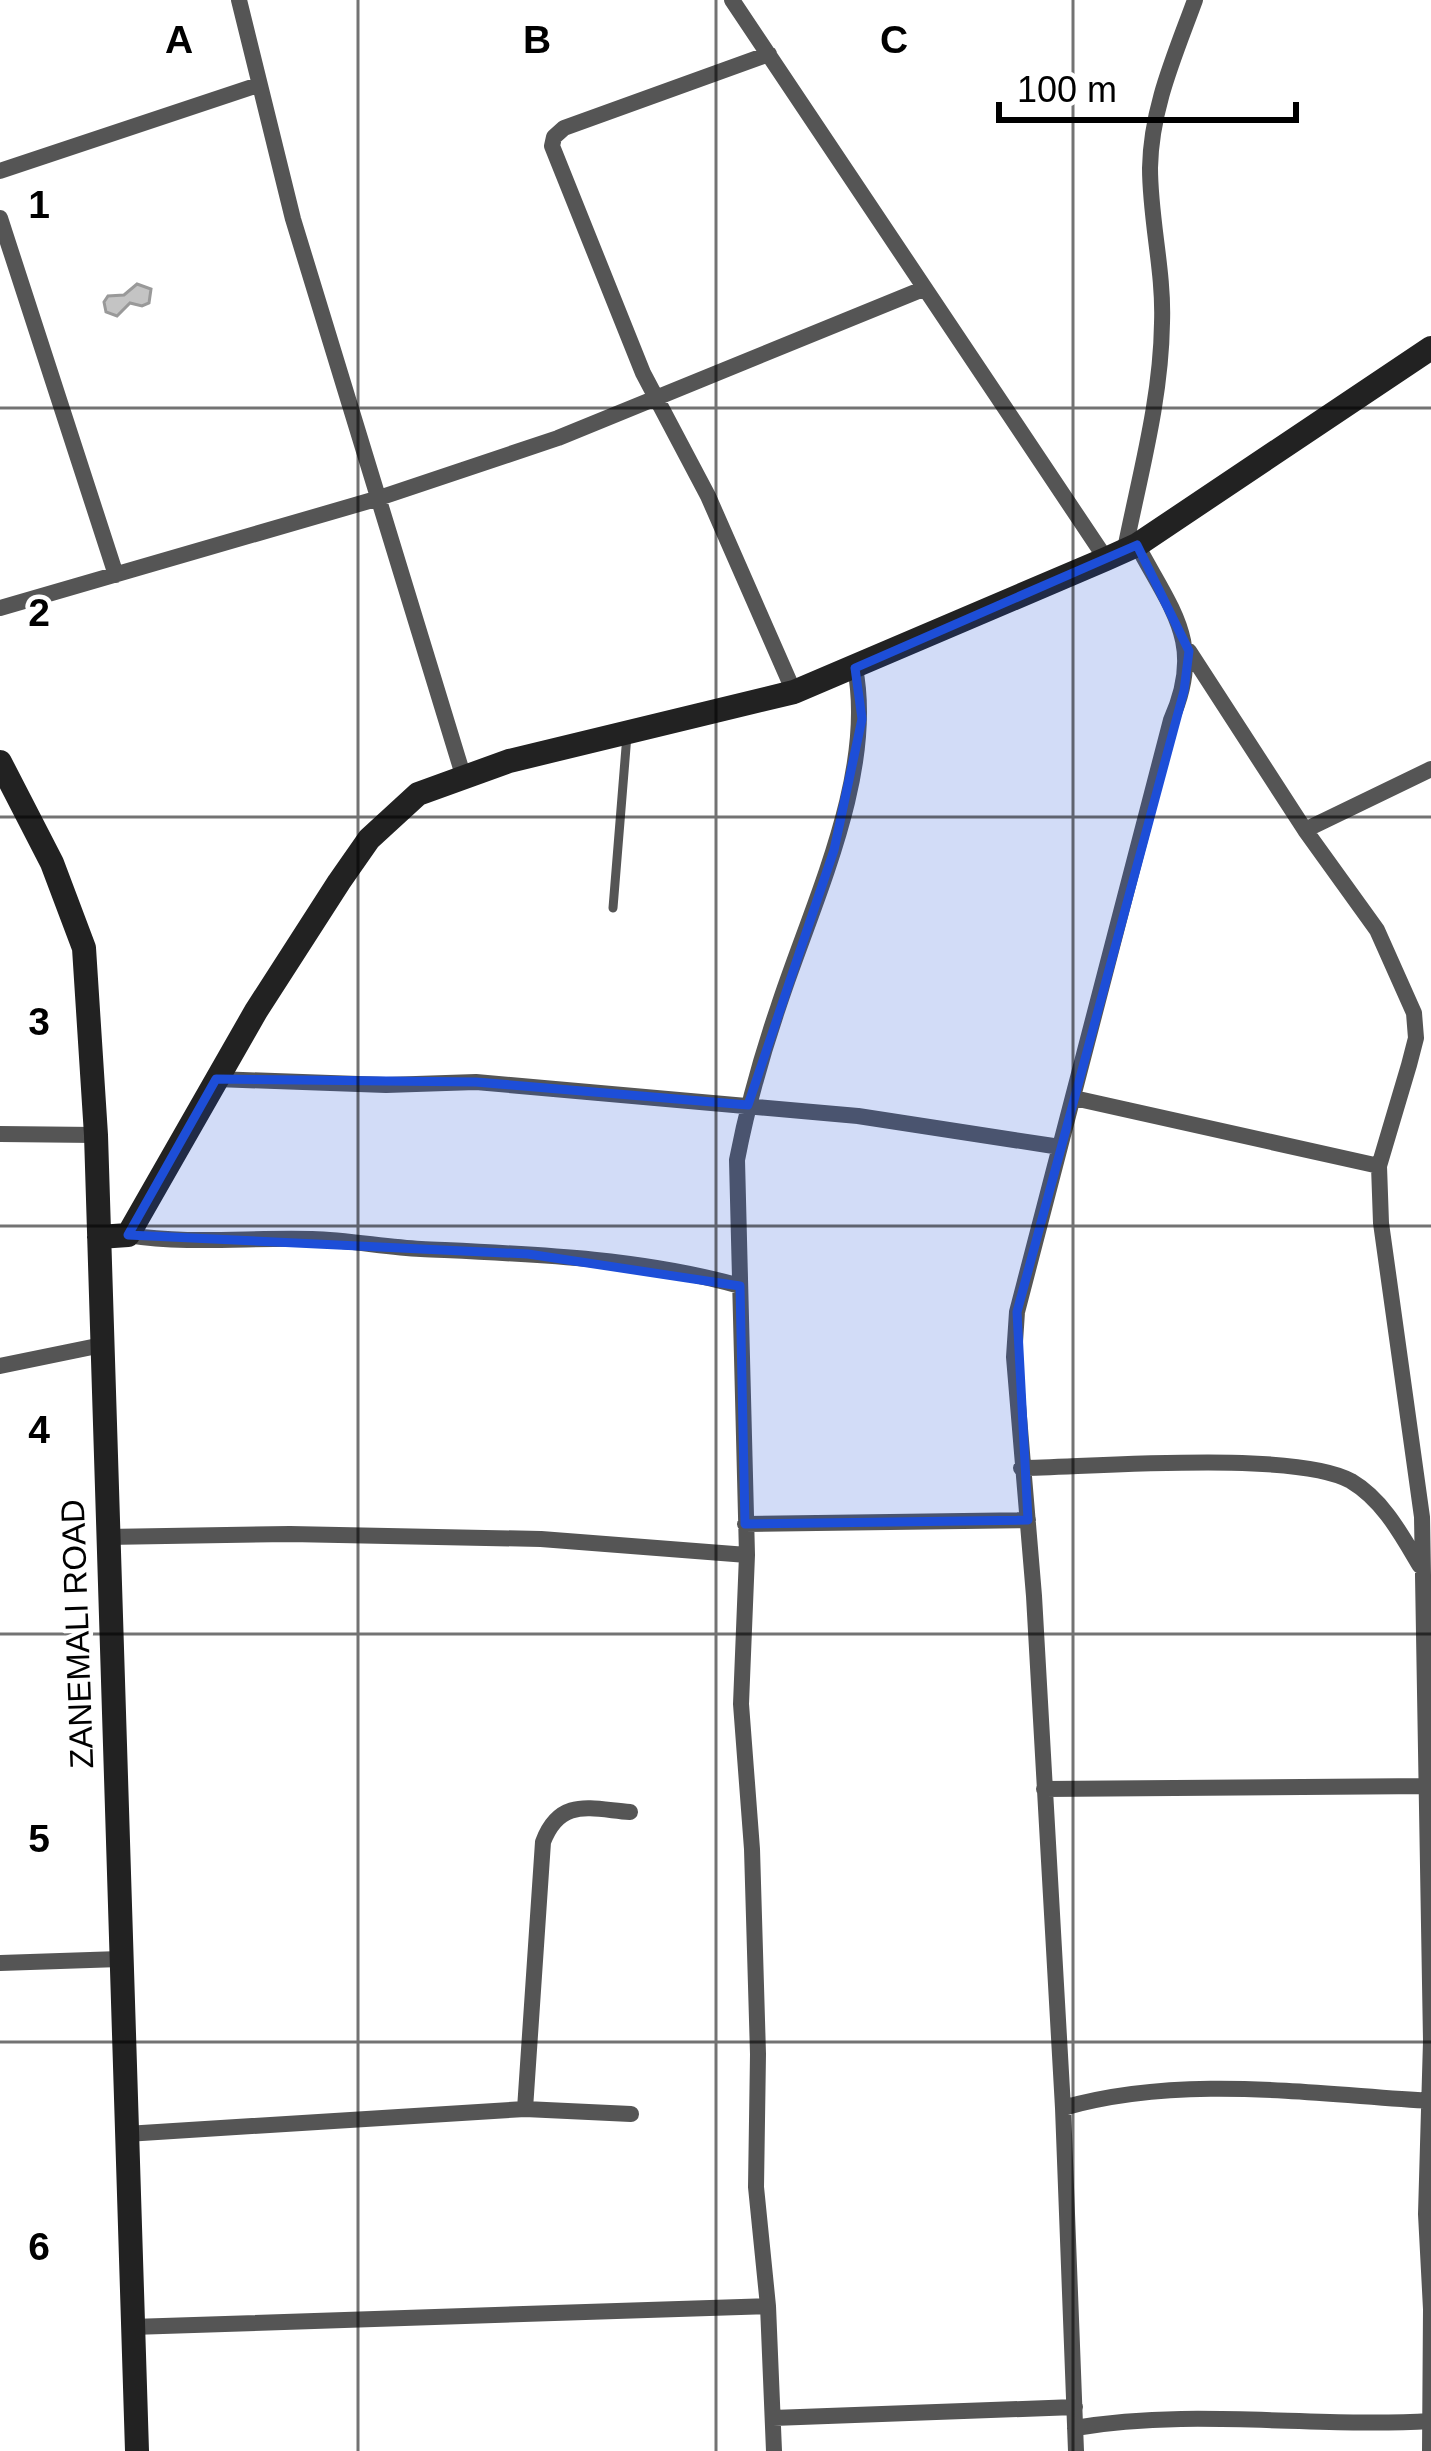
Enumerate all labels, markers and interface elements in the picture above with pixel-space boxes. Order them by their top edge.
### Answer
text: A [165,18,193,61]
text: B [523,18,551,61]
text: C [880,18,908,61]
scale bar [999,48,1296,122]
text: 100 m [1017,69,1117,110]
text: 1 [28,183,50,226]
text: 2 [28,591,50,634]
text: 3 [28,1000,50,1043]
text: 4 [28,1408,50,1451]
street label: ZANEMALI ROAD [54,1499,100,1769]
text: 5 [28,1817,50,1860]
text: 6 [28,2225,50,2268]

